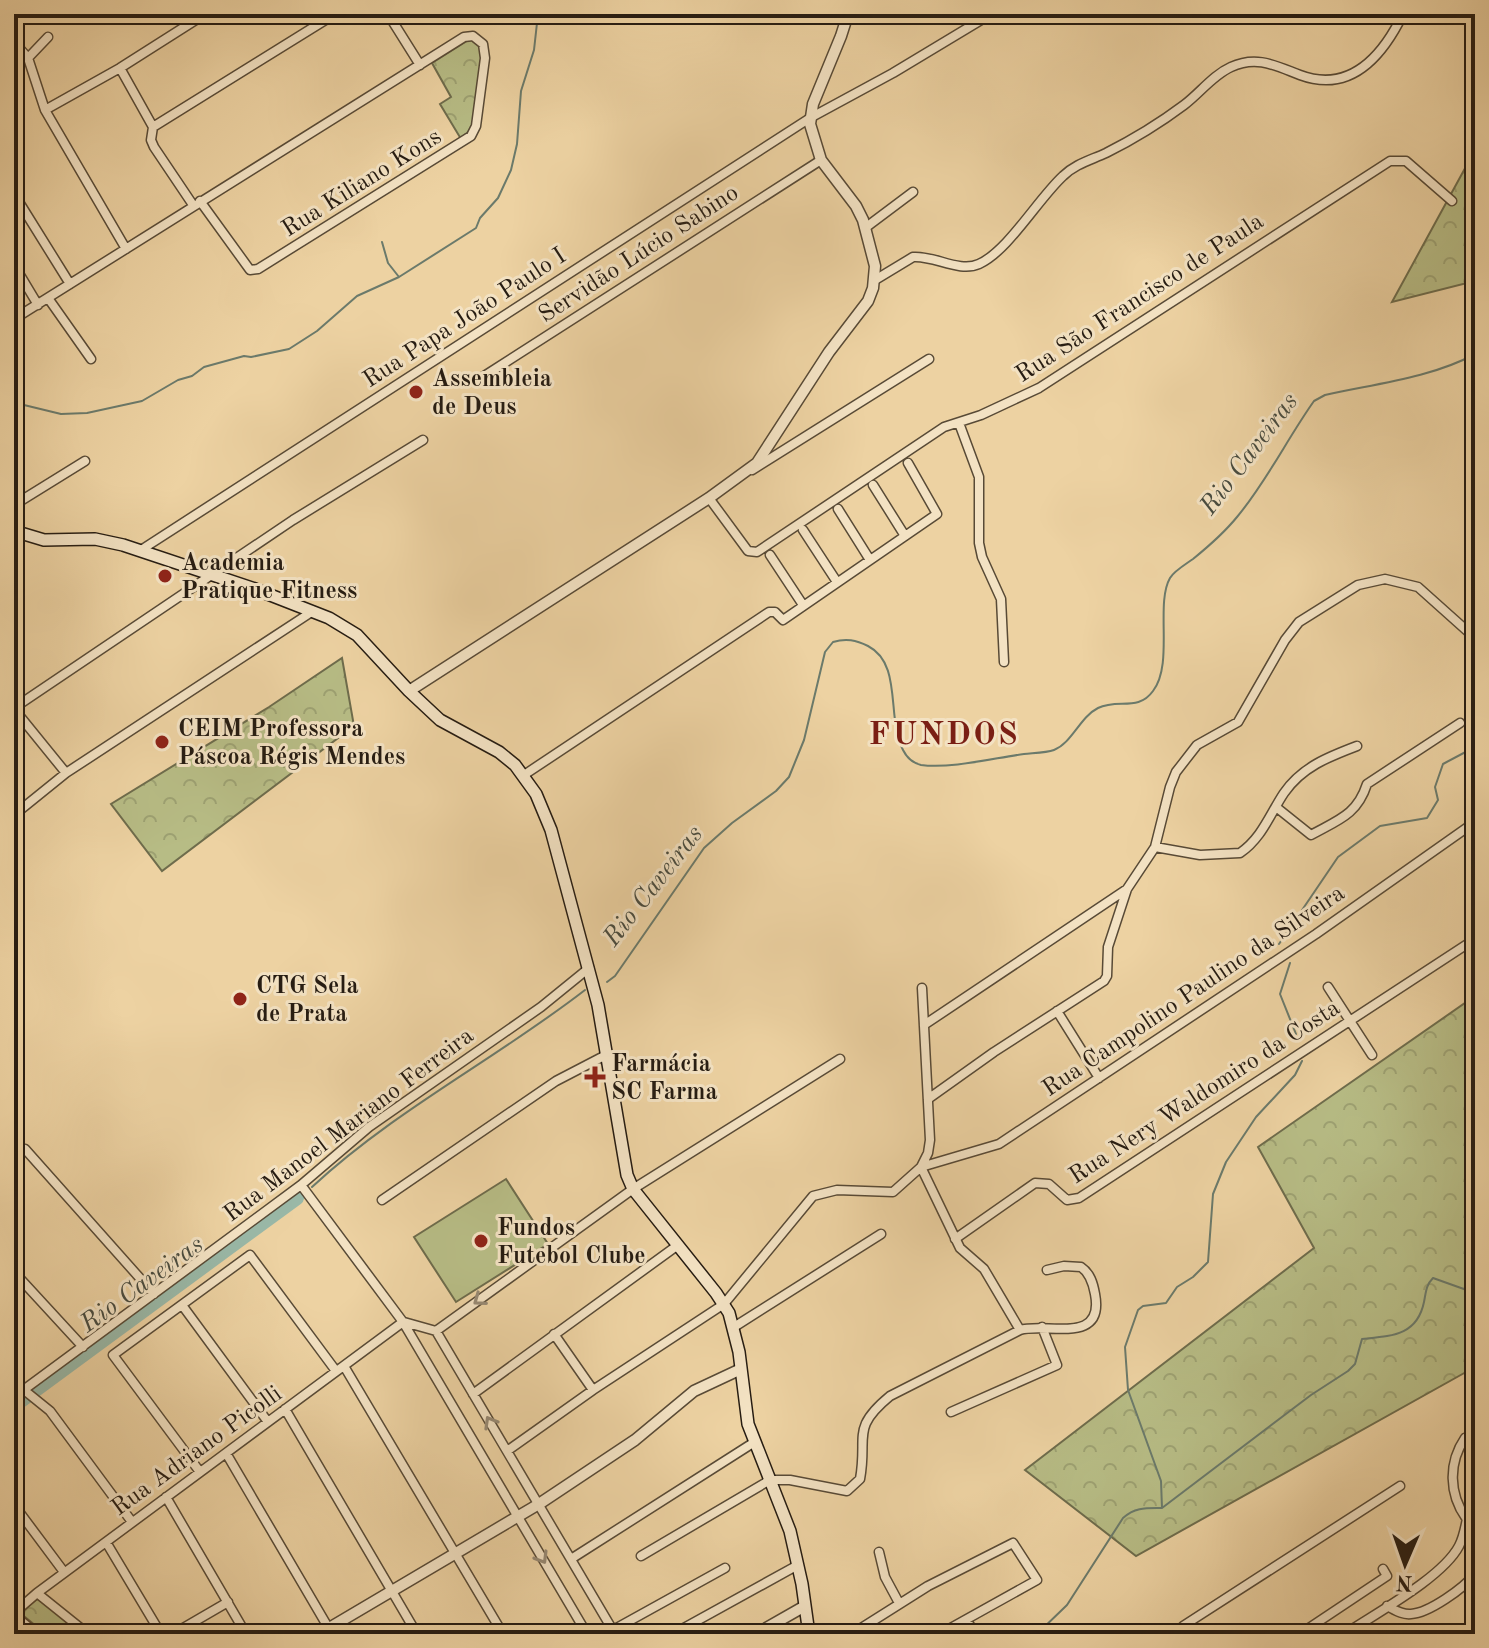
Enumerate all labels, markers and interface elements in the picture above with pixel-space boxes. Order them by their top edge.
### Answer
street label: Rua Kiliano Kons [278,125,446,242]
street label: Servidão Lúcio Sabino [535,181,743,328]
street label: Rua São Francisco de Paula [1012,210,1268,388]
street label: Rua Papa João Paulo I [359,244,571,393]
place label: Assembleia de Deus [432,368,552,420]
marker: Assembleia de Deus [407,383,425,401]
water label: Rio Caveiras [1195,388,1304,521]
place label: Academia Pratique Fitness [181,552,357,604]
marker: Academia Pratique Fitness [156,567,174,585]
place label: CEIM Professora Páscoa Régis Mendes [178,718,405,770]
district label: FUNDOS [868,720,1020,752]
marker: CEIM Professora Páscoa Régis Mendes [153,733,171,751]
water label: Rio Caveiras [598,821,709,952]
street label: Rua Campolino Paulino da Silveira [1039,881,1350,1102]
place label: CTG Sela de Prata [256,975,359,1027]
marker: CTG Sela de Prata [231,990,249,1008]
street label: Rua Nery Waldomiro da Costa [1065,996,1345,1189]
street label: Rua Manoel Mariano Ferreira [220,1024,479,1227]
place label: Farmácia SC Farma [611,1053,718,1105]
marker: Farmácia SC Farma [586,1068,604,1086]
place label: Fundos Futebol Clube [497,1217,646,1269]
water label: Rio Caveiras [75,1231,209,1338]
marker: Fundos Futebol Clube [472,1232,490,1250]
one-way arrow [473,1291,488,1305]
street label: Rua Adriano Picolli [108,1382,287,1521]
one-way arrow [484,1417,500,1431]
north arrow [1365,1524,1445,1604]
one-way arrow [532,1549,548,1564]
text: N [1395,1571,1413,1593]

